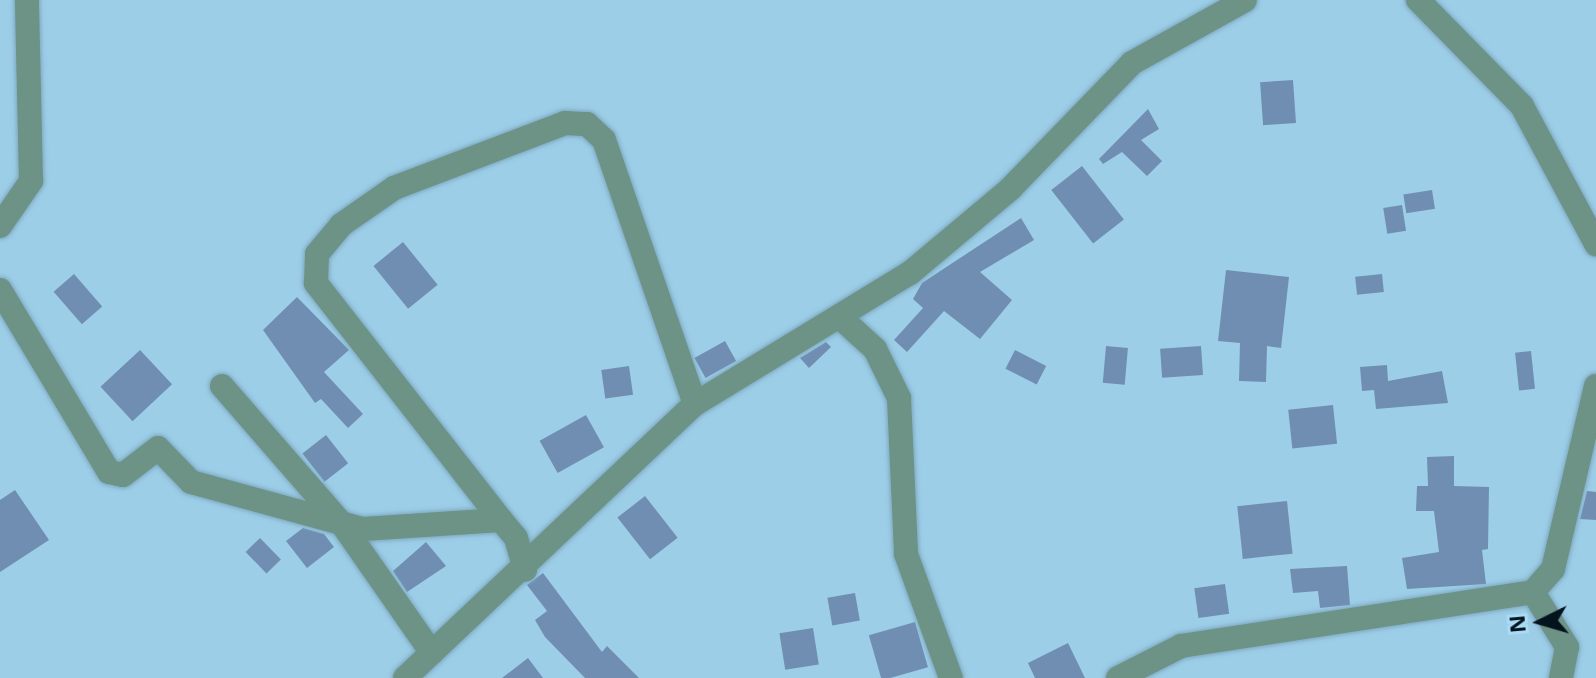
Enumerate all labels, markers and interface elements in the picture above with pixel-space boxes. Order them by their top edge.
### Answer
north arrow [1500,582,1580,662]
text: N [1500,614,1532,634]

